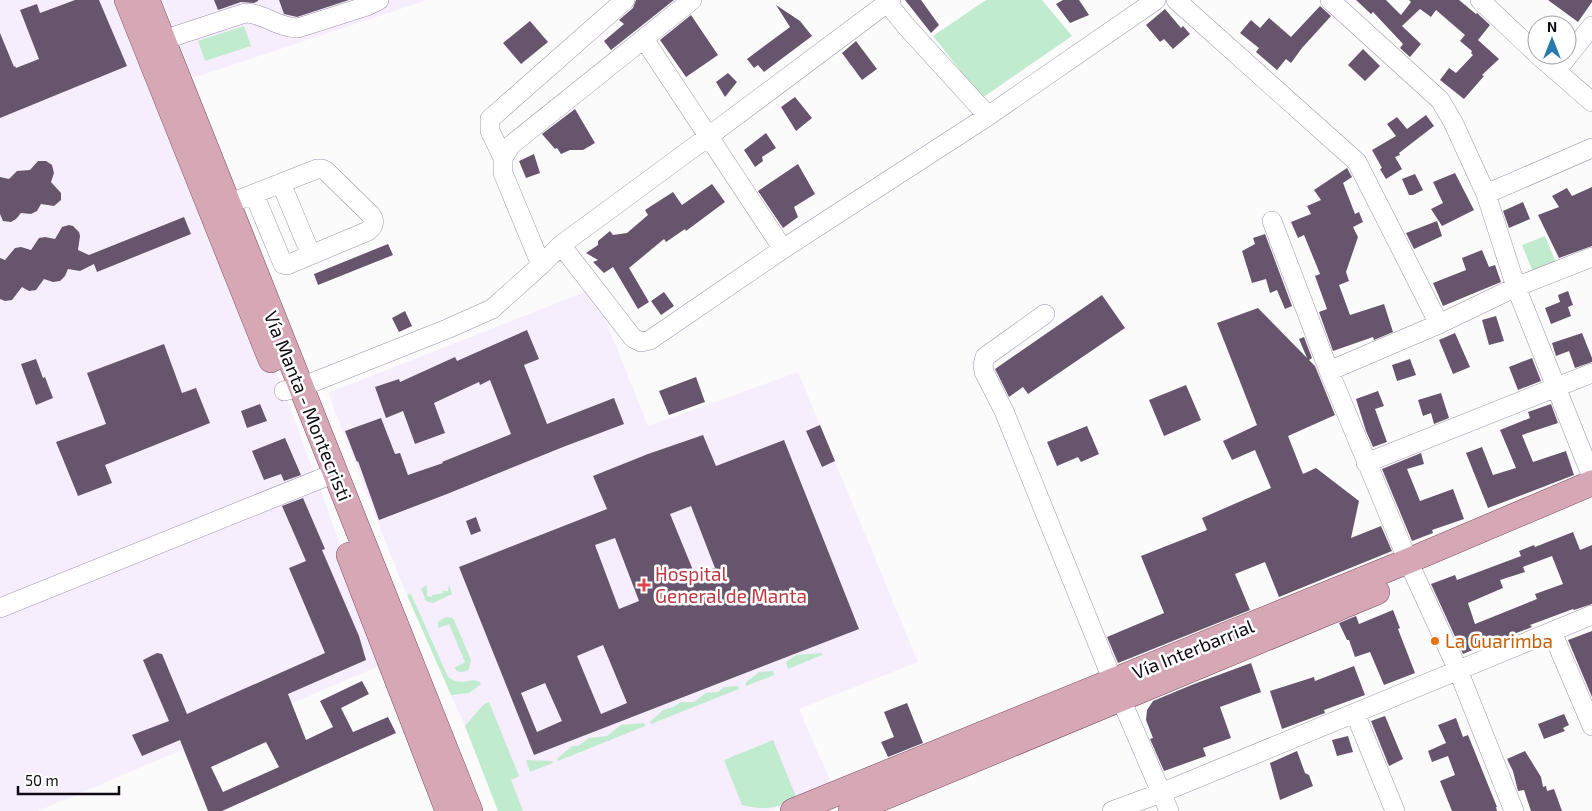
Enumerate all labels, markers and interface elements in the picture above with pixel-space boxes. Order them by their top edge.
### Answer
north arrow [1527,15,1577,65]
text: N [1547,18,1557,35]
street label: Vía Manta - Montecristi [260,307,357,504]
place label: Hospital General de Manta [655,562,807,607]
marker: Hospital General de Manta [637,578,651,592]
street label: Vía Interbarrial [1129,614,1257,683]
place label: La Guarimba [1445,629,1553,652]
marker: La Guarimba [1429,635,1441,647]
scale bar [18,764,119,796]
text: 50 m [25,771,59,789]

